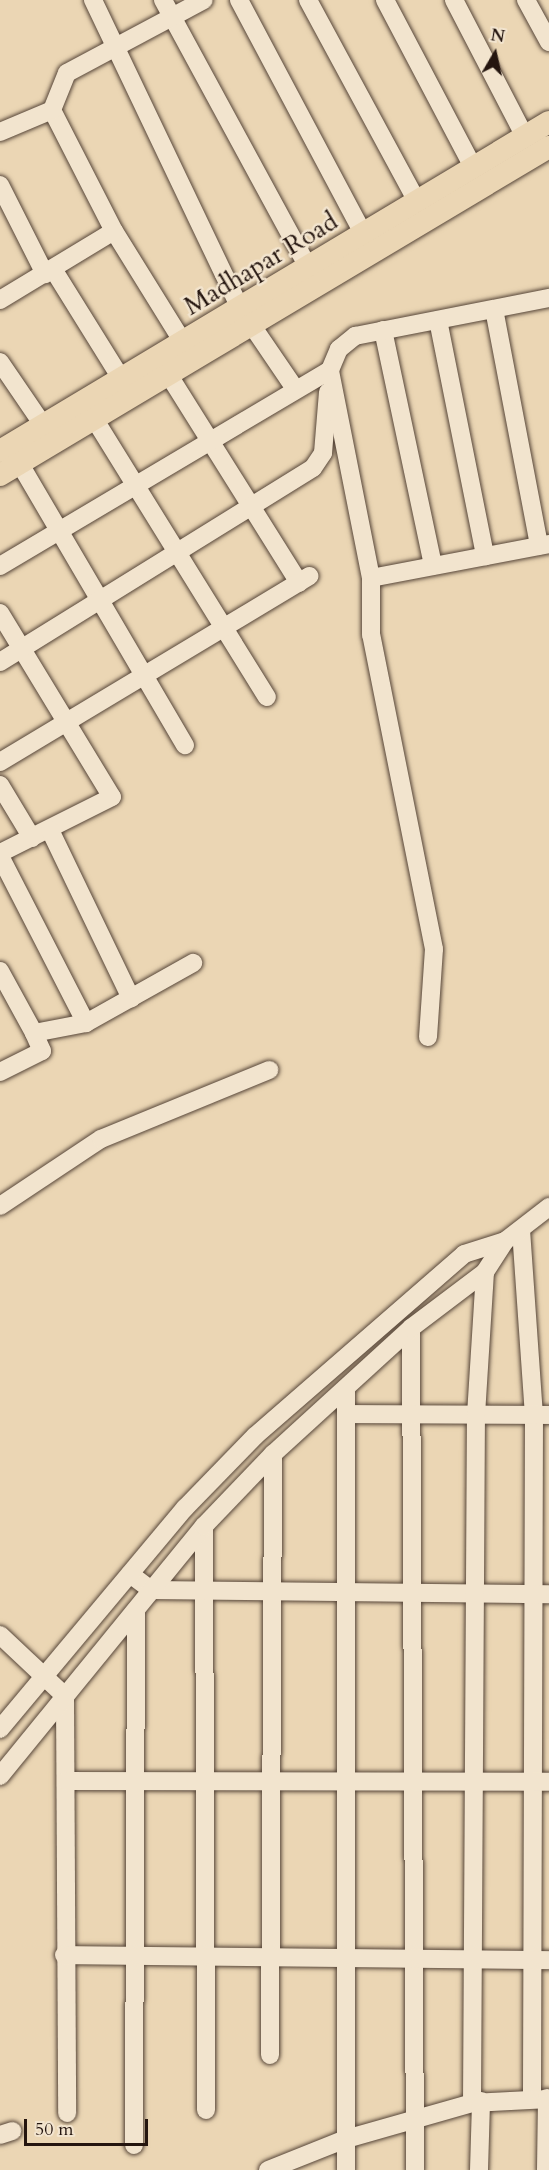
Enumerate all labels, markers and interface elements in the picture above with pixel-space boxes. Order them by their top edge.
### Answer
north arrow [465,24,525,84]
text: N [489,24,506,48]
street label: Madhapar Road [178,206,344,322]
scale bar [27,2107,152,2145]
text: 50 m [35,2117,74,2142]

